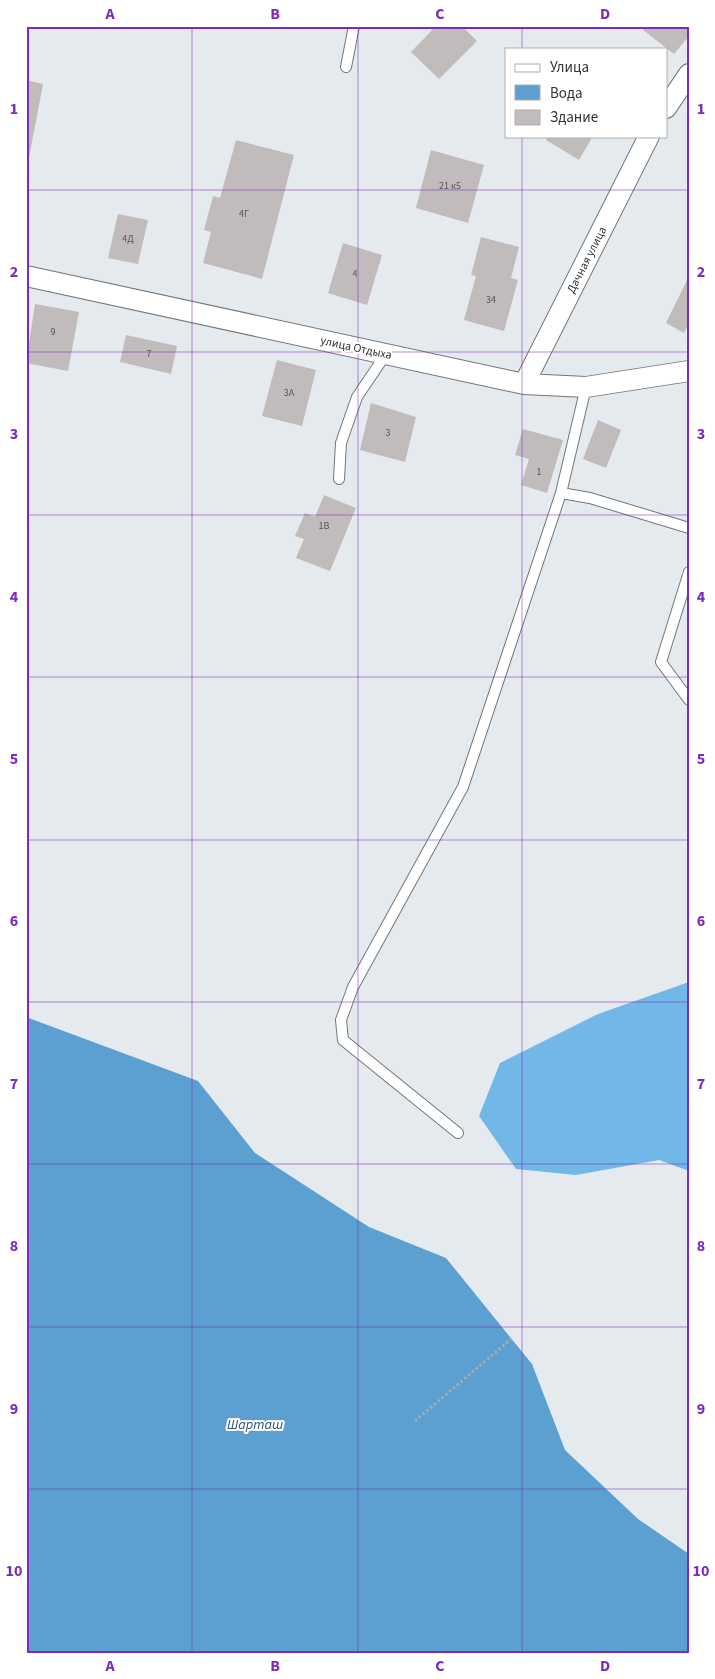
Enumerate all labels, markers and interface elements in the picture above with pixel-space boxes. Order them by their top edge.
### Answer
text: A [104,3,115,25]
text: B [270,3,280,25]
text: C [435,3,445,25]
text: D [600,3,610,25]
legend [505,48,668,138]
text: Улица [550,57,589,78]
text: Вода [550,83,583,104]
text: 1 [10,98,18,120]
text: 1 [697,98,705,120]
text: Здание [550,107,598,128]
house number: 21 к5 [439,179,461,193]
house number: 4Г [239,207,249,221]
street label: Дачная улица [563,224,611,296]
house number: 4Д [122,232,134,246]
text: 2 [10,261,18,283]
text: 2 [697,261,705,283]
house number: 4 [353,267,358,281]
house number: 34 [486,293,496,307]
house number: 9 [51,325,56,339]
street label: улица Отдыха [319,332,393,364]
house number: 7 [147,347,152,361]
house number: 3А [284,386,295,400]
text: 3 [10,423,18,445]
text: 3 [697,423,705,445]
house number: 3 [386,426,391,440]
house number: 1 [537,465,542,479]
house number: 1В [319,519,330,533]
text: 4 [10,586,19,608]
text: 4 [697,586,706,608]
text: 5 [10,748,18,770]
text: 5 [697,748,705,770]
text: 6 [10,910,18,932]
text: 6 [697,910,705,932]
text: 7 [10,1073,18,1095]
text: 7 [697,1073,705,1095]
text: 8 [10,1235,18,1257]
text: 8 [697,1235,705,1257]
text: 9 [10,1398,18,1420]
text: 9 [697,1398,705,1420]
water label: Шарташ [227,1415,283,1435]
text: 10 [6,1560,22,1582]
text: 10 [693,1560,709,1582]
text: A [104,1655,115,1677]
text: B [270,1655,280,1677]
text: C [435,1655,445,1677]
text: D [600,1655,610,1677]

